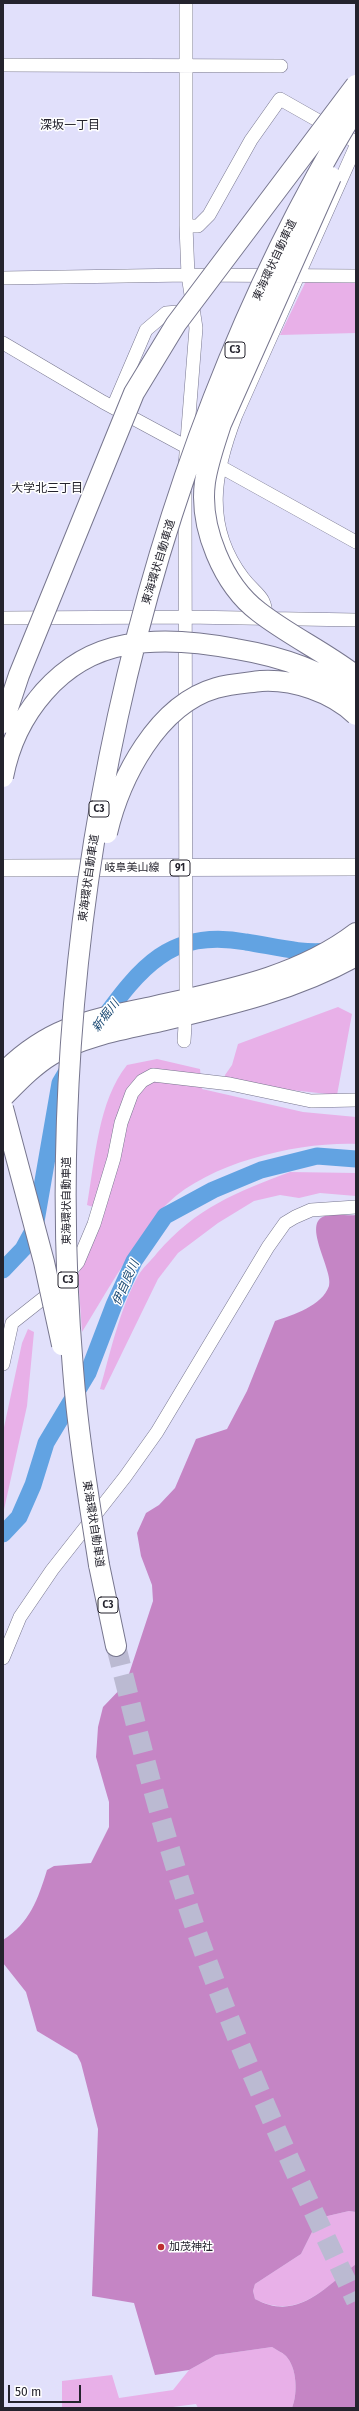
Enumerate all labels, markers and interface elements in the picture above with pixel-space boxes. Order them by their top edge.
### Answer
district label: 深坂一丁目 [40,119,100,133]
street label: 東海環状自動車道 [250,217,300,303]
road number: C3 [225,342,245,358]
district label: 大学北三丁目 [11,482,83,496]
street label: 東海環状自動車道 [140,518,178,606]
road number: C3 [89,801,109,817]
street label: 東海環状自動車道 [76,834,102,922]
road number: 91 [170,860,190,876]
street label: 岐阜美山線 [105,861,159,875]
water label: 新堀川 [89,997,123,1035]
street label: 東海環状自動車道 [60,1157,74,1245]
water label: 伊自良川 [110,1258,142,1308]
road number: C3 [58,1272,78,1288]
street label: 東海環状自動車道 [80,1480,106,1568]
road number: C3 [98,1597,118,1613]
place label: 加茂神社 [169,2240,213,2254]
marker: 加茂神社 [156,2242,166,2252]
scale bar [10,2377,83,2403]
text: 50 m [15,2385,41,2399]

